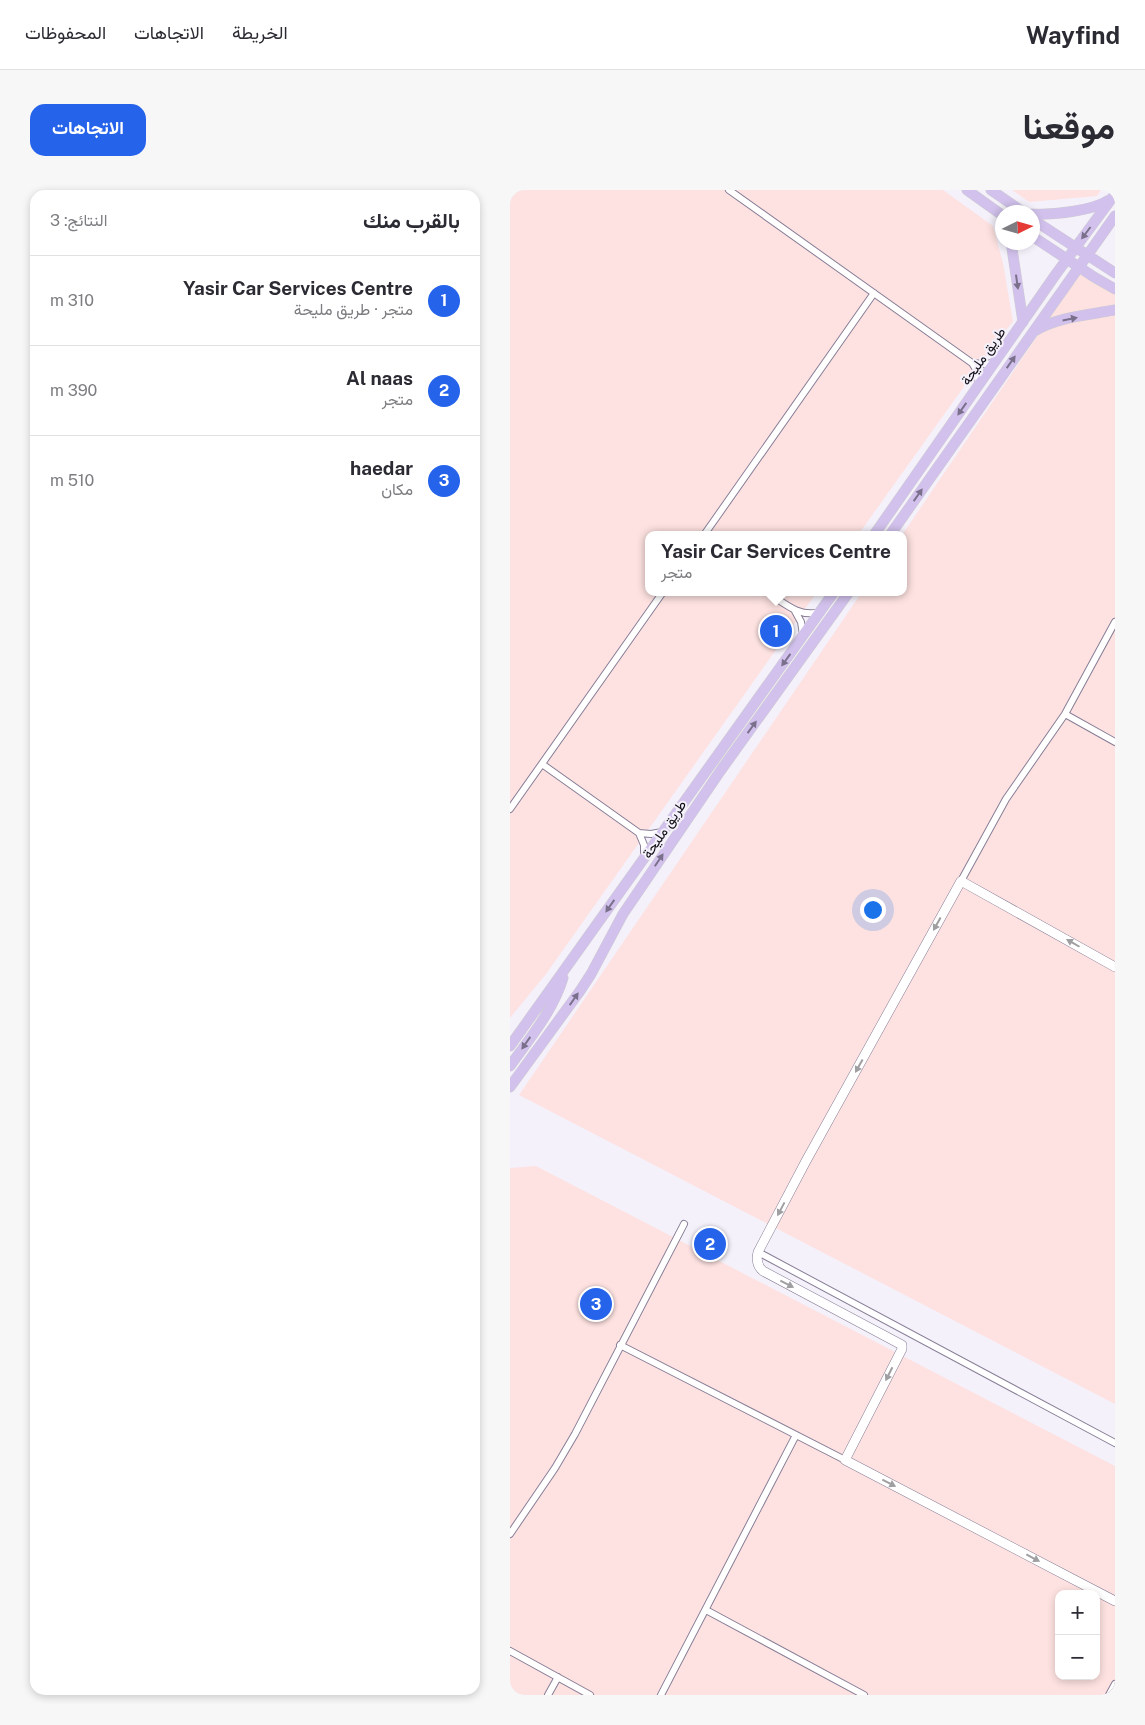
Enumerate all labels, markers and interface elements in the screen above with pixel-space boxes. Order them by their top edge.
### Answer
text: Wayfind [1026,21,1120,49]
text: المحفوظات [25,22,106,43]
text: الاتجاهات [134,22,204,43]
text: الخريطة [232,22,288,43]
button: الاتجاهات [30,104,146,156]
text: موقعنا [1022,106,1115,147]
north arrow [995,205,1040,250]
text: بالقرب منك [363,208,460,233]
text: النتائج: 3 [50,211,107,230]
one-way arrow [1081,226,1091,240]
one-way arrow [1013,275,1021,291]
text: Yasir Car Services Centre [183,277,413,299]
text: 310 m [50,291,94,310]
text: 1 [441,291,447,310]
text: متجر · طريق مليحة [294,300,413,319]
one-way arrow [1063,315,1078,323]
street label: طريق مليحة [957,324,1010,389]
one-way arrow [1006,355,1016,369]
text: Al naas [346,367,413,389]
text: 390 m [50,381,97,400]
text: 2 [439,381,449,400]
text: متجر [382,390,413,409]
one-way arrow [957,402,967,416]
text: haedar [350,457,413,479]
text: 510 m [50,471,94,490]
text: 3 [439,471,449,490]
text: مكان [381,480,413,499]
one-way arrow [913,488,923,502]
popup [645,531,907,596]
text: Yasir Car Services Centre [661,540,891,562]
text: متجر [661,563,692,582]
pin: 1 [760,612,792,650]
one-way arrow [780,653,791,666]
one-way arrow [747,720,757,734]
street label: طريق مليحة [639,797,690,862]
one-way arrow [654,853,664,867]
your location [860,897,886,923]
one-way arrow [605,900,615,913]
one-way arrow [933,917,942,930]
one-way arrow [1066,939,1079,948]
one-way arrow [569,992,579,1005]
one-way arrow [521,1036,531,1050]
one-way arrow [855,1059,863,1073]
one-way arrow [777,1201,785,1216]
pin: 2 [694,1225,726,1263]
one-way arrow [780,1280,795,1288]
pin: 3 [580,1285,612,1323]
one-way arrow [885,1367,893,1381]
one-way arrow [881,1479,896,1487]
one-way arrow [1025,1554,1040,1562]
map controls [1055,1590,1100,1680]
button: + [1055,1590,1100,1635]
button: − [1055,1635,1100,1680]

